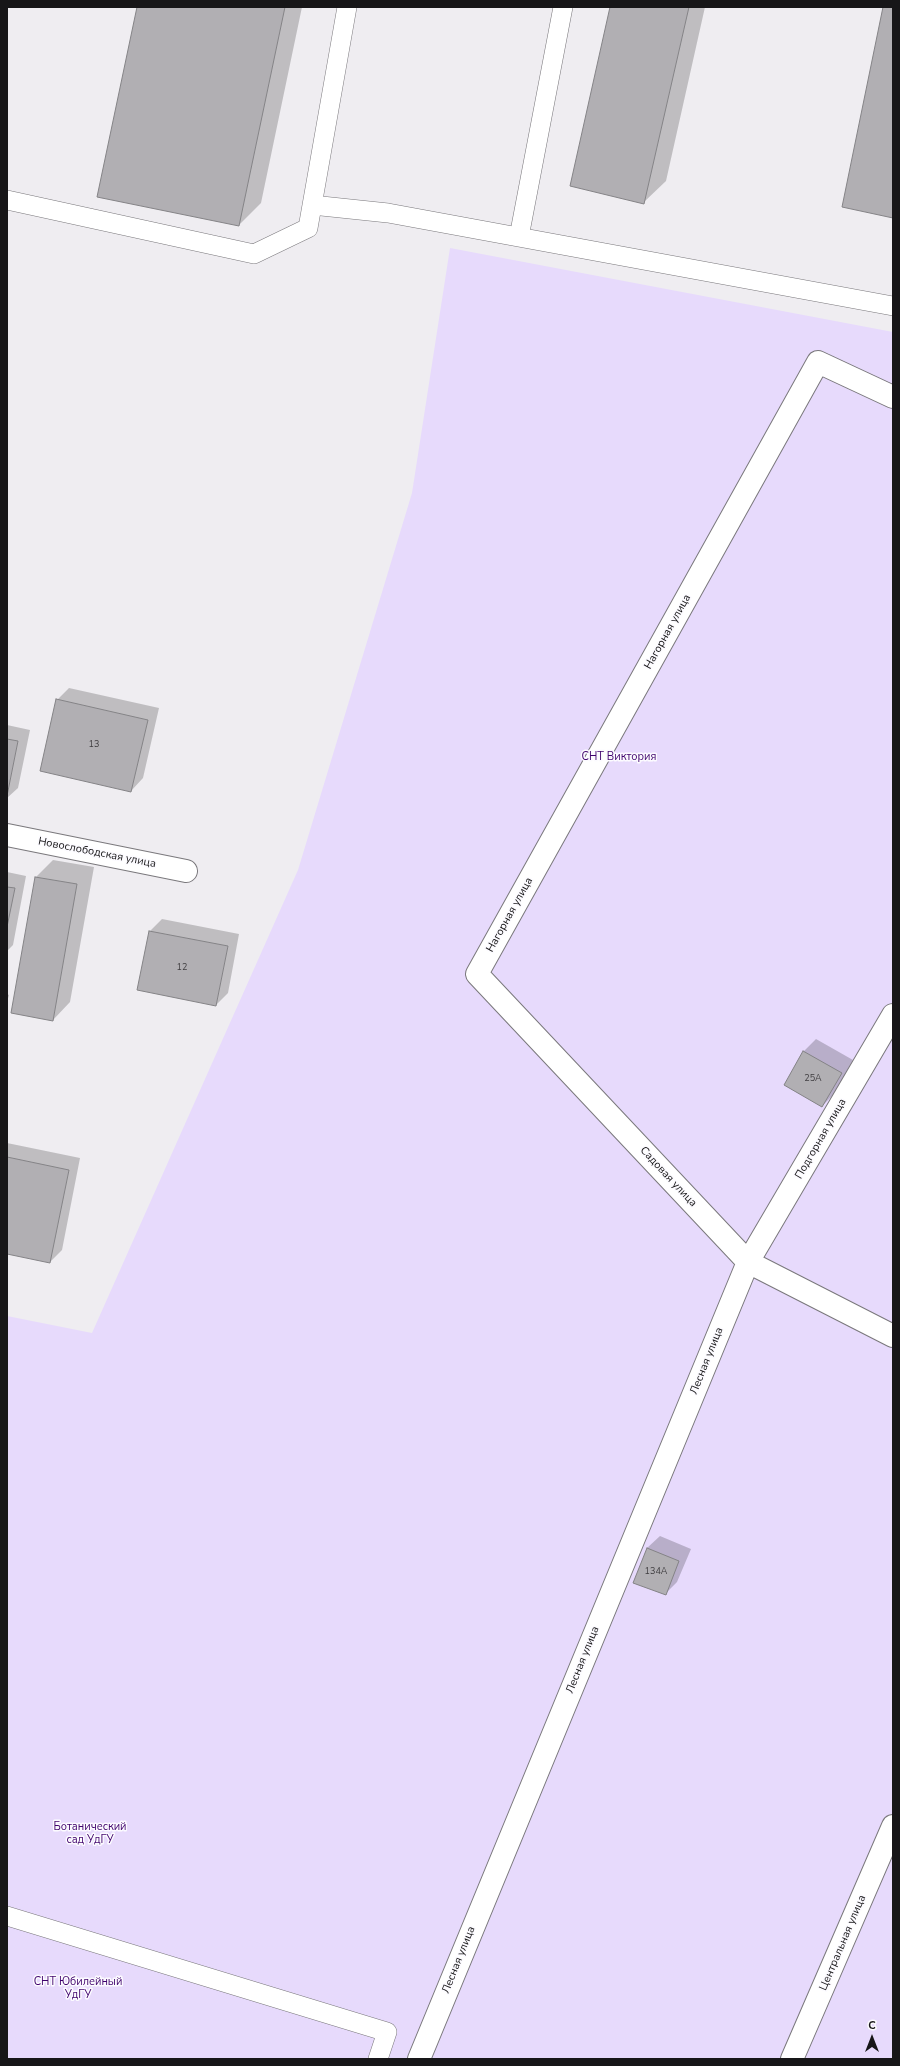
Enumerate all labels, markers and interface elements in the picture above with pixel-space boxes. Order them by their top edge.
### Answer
street label: Нагорная улица [642,592,694,672]
house number: 13 [89,740,99,750]
park label: СНТ Виктория [582,750,656,764]
street label: Новослободская улица [37,835,157,871]
street label: Нагорная улица [484,875,536,955]
house number: 12 [177,963,187,973]
house number: 25А [804,1074,822,1084]
street label: Подгорная улица [793,1097,849,1181]
street label: Садовая улица [637,1144,699,1210]
street label: Лесная улица [688,1326,726,1396]
house number: 134А [645,1567,667,1577]
street label: Лесная улица [564,1625,602,1695]
park label: Ботанический сад УдГУ [53,1820,127,1846]
street label: Центральная улица [817,1893,869,1993]
street label: Лесная улица [440,1925,478,1995]
park label: СНТ Юбилейный УдГУ [34,1975,122,2001]
north arrow [852,2018,892,2058]
text: С [868,2018,876,2033]

